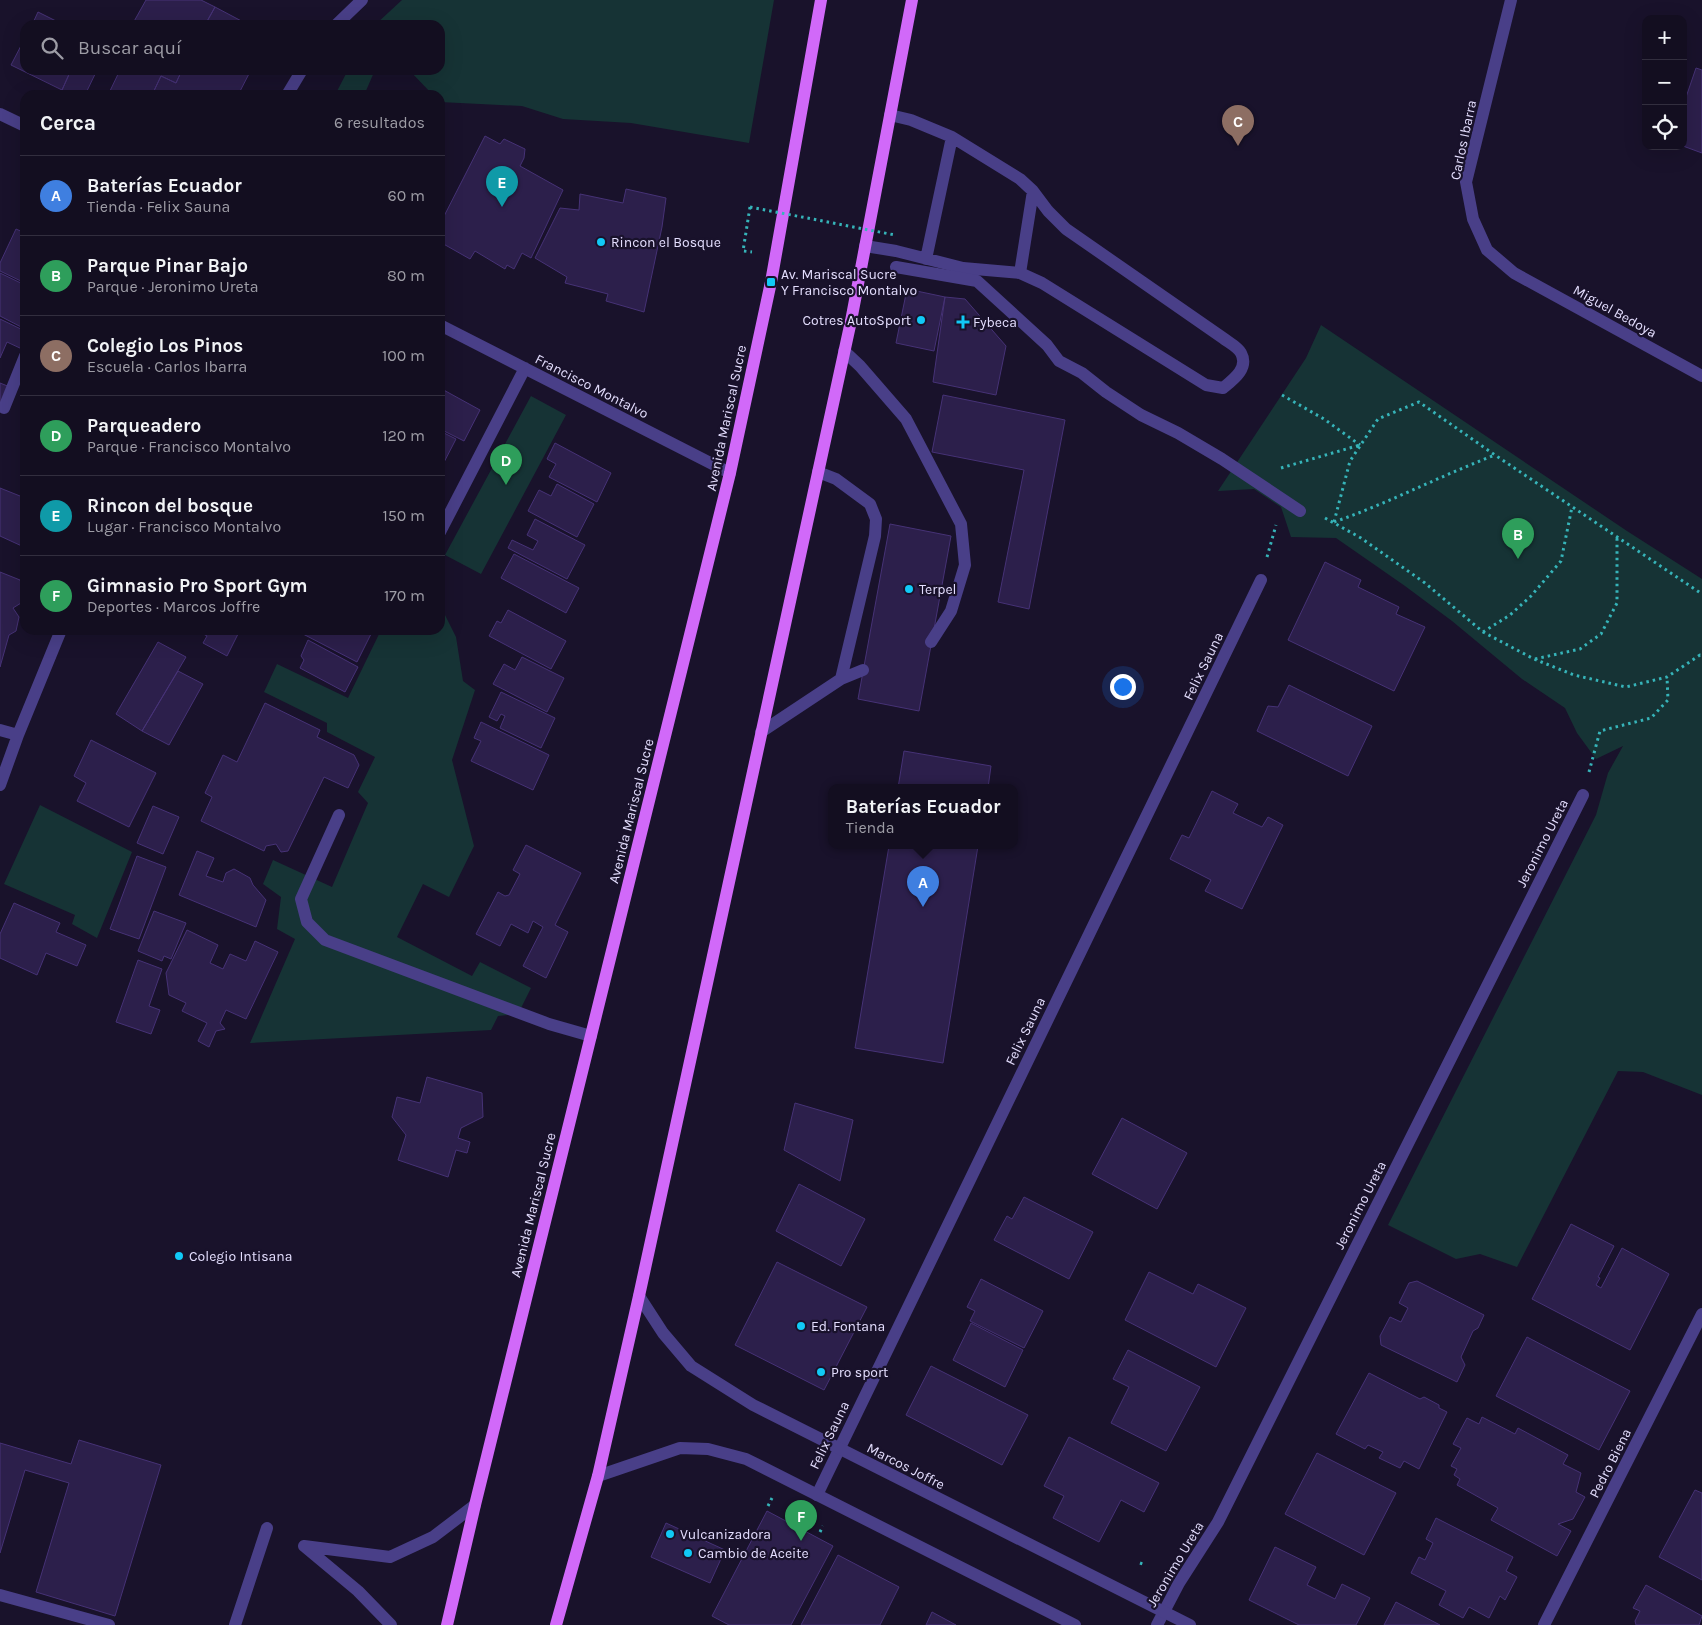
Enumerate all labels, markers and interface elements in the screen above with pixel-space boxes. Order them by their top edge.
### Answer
map controls [1642,15,1687,150]
button: + [1642,15,1687,60]
search box [20,20,445,75]
icon: search [38,34,66,62]
text: Buscar aquí [78,37,182,59]
button: − [1642,60,1687,105]
street label: Carlos Ibarra [1447,99,1480,182]
pin: C [1222,105,1254,146]
button: locate [1642,105,1687,150]
text: Cerca [40,111,96,135]
text: 6 resultados [334,113,425,132]
pin: E [486,166,518,207]
text: Baterías Ecuador [87,175,242,197]
text: A [51,186,61,205]
text: 60 m [388,186,425,205]
text: Tienda · Felix Sauna [87,197,230,216]
place label: Rincon el Bosque [611,234,721,251]
marker: Rincon el Bosque [595,236,607,248]
text: Parque Pinar Bajo [87,255,248,277]
text: B [51,266,61,285]
text: 80 m [387,266,425,285]
place label: Av. Mariscal Sucre Y Francisco Montalvo [781,266,917,299]
marker: Av. Mariscal Sucre Y Francisco Montalvo [765,276,777,288]
text: Parque · Jeronimo Ureta [87,277,259,296]
street label: Miguel Bedoya [1570,281,1660,341]
place label: Cotres AutoSport [803,312,911,329]
marker: Cotres AutoSport [915,314,927,326]
place label: Fybeca [973,314,1017,331]
marker: Fybeca [957,316,969,328]
text: Colegio Los Pinos [87,335,243,357]
street label: Avenida Mariscal Sucre [703,344,750,493]
text: C [51,346,61,365]
text: 100 m [382,346,425,365]
street label: Francisco Montalvo [532,350,651,422]
text: Escuela · Carlos Ibarra [87,357,247,376]
text: Parqueadero [87,415,201,437]
text: D [51,426,61,445]
text: 120 m [382,426,425,445]
text: Parque · Francisco Montalvo [87,437,291,456]
pin: D [490,444,522,485]
text: Rincon del bosque [87,495,253,517]
text: E [51,506,61,525]
text: 150 m [382,506,425,525]
text: Lugar · Francisco Montalvo [87,517,281,536]
pin: B [1502,518,1534,559]
text: Gimnasio Pro Sport Gym [87,575,308,597]
place label: Terpel [919,581,957,598]
marker: Terpel [903,583,915,595]
text: F [52,586,60,605]
text: 170 m [384,586,425,605]
text: Deportes · Marcos Joffre [87,597,260,616]
street label: Felix Sauna [1180,629,1227,703]
your location [1110,674,1136,700]
street label: Avenida Mariscal Sucre [605,737,658,885]
popup [828,784,1018,849]
text: Baterías Ecuador [846,796,1000,818]
street label: Jeronimo Ureta [1513,796,1572,890]
text: Tienda [846,818,895,837]
pin: A [907,866,939,907]
street label: Felix Sauna [1002,994,1049,1068]
street label: Avenida Mariscal Sucre [507,1131,560,1279]
street label: Jeronimo Ureta [1331,1158,1390,1252]
place label: Colegio Intisana [189,1248,292,1265]
marker: Colegio Intisana [173,1250,185,1262]
place label: Ed. Fontana [811,1318,885,1335]
marker: Ed. Fontana [795,1320,807,1332]
place label: Pro sport [831,1364,888,1381]
marker: Pro sport [815,1366,827,1378]
street label: Felix Sauna [806,1398,853,1472]
street label: Pedro Biena [1586,1426,1635,1501]
street label: Marcos Joffre [864,1440,948,1493]
pin: F [785,1500,817,1541]
street label: Jeronimo Ureta [1143,1518,1208,1610]
place label: Vulcanizadora [680,1526,771,1543]
marker: Vulcanizadora [664,1528,676,1540]
place label: Cambio de Aceite [698,1545,809,1562]
marker: Cambio de Aceite [682,1547,694,1559]

